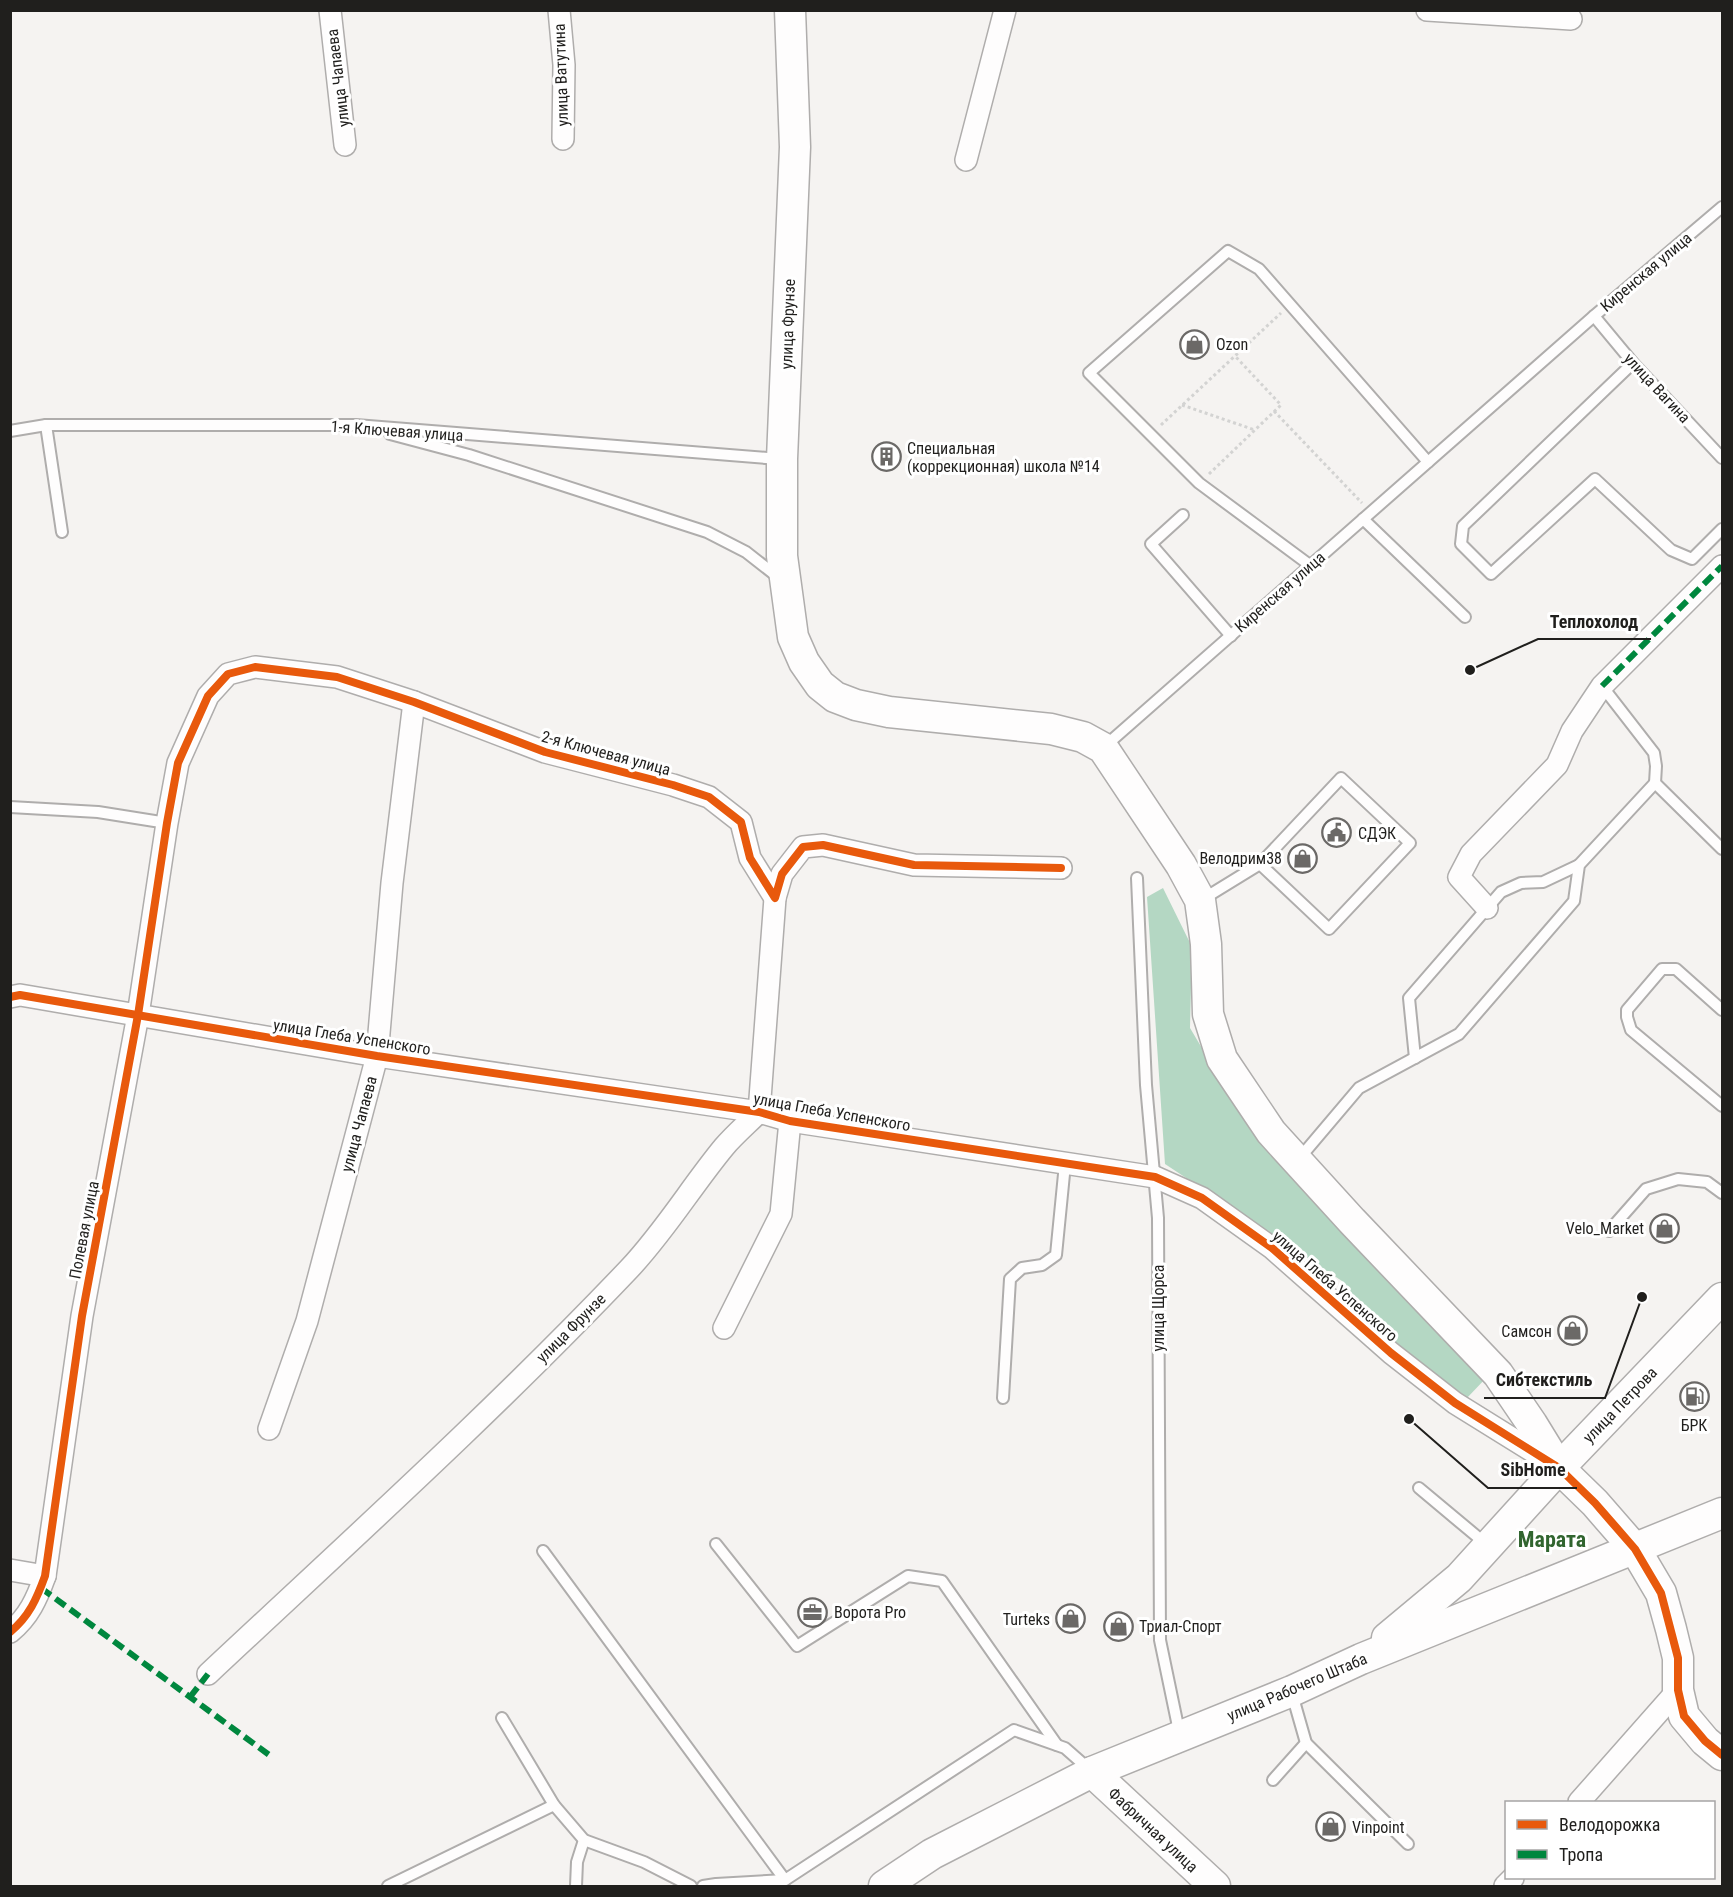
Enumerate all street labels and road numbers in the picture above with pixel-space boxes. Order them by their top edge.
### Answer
street label: улица Ватутина [550,23,572,127]
street label: улица Чапаева [323,28,353,128]
street label: Киренская улица [1596,228,1696,316]
street label: улица Фрунзе [777,278,799,370]
street label: улица Вагина [1620,349,1694,427]
street label: 1-я Ключевая улица [330,417,464,445]
street label: Киренская улица [1231,548,1329,636]
street label: 2-я Ключевая улица [539,727,673,779]
street label: улица Глеба Успенского [272,1015,432,1059]
street label: улица Чапаева [337,1074,381,1174]
street label: улица Глеба Успенского [752,1089,912,1135]
street label: Полевая улица [65,1179,103,1281]
street label: улица Глеба Успенского [1269,1227,1401,1345]
street label: улица Щорса [1149,1265,1168,1351]
street label: улица Фрунзе [532,1289,610,1367]
street label: улица Петрова [1579,1363,1661,1447]
street label: улица Рабочего Штаба [1224,1649,1370,1725]
street label: Фабричная улица [1104,1784,1202,1876]

